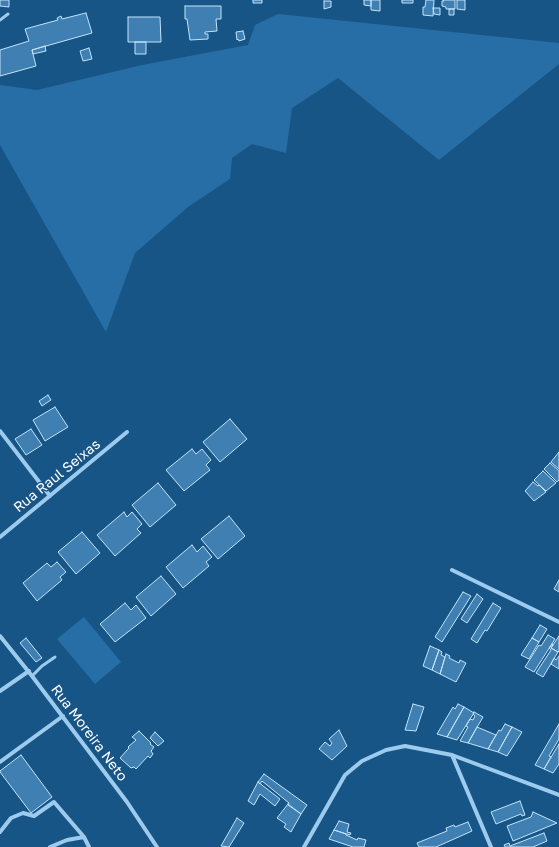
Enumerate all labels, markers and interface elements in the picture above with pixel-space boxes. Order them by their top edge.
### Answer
street label: Rua Raul Seixas [10,436,104,516]
street label: Rua Moreira Neto [47,682,131,784]

